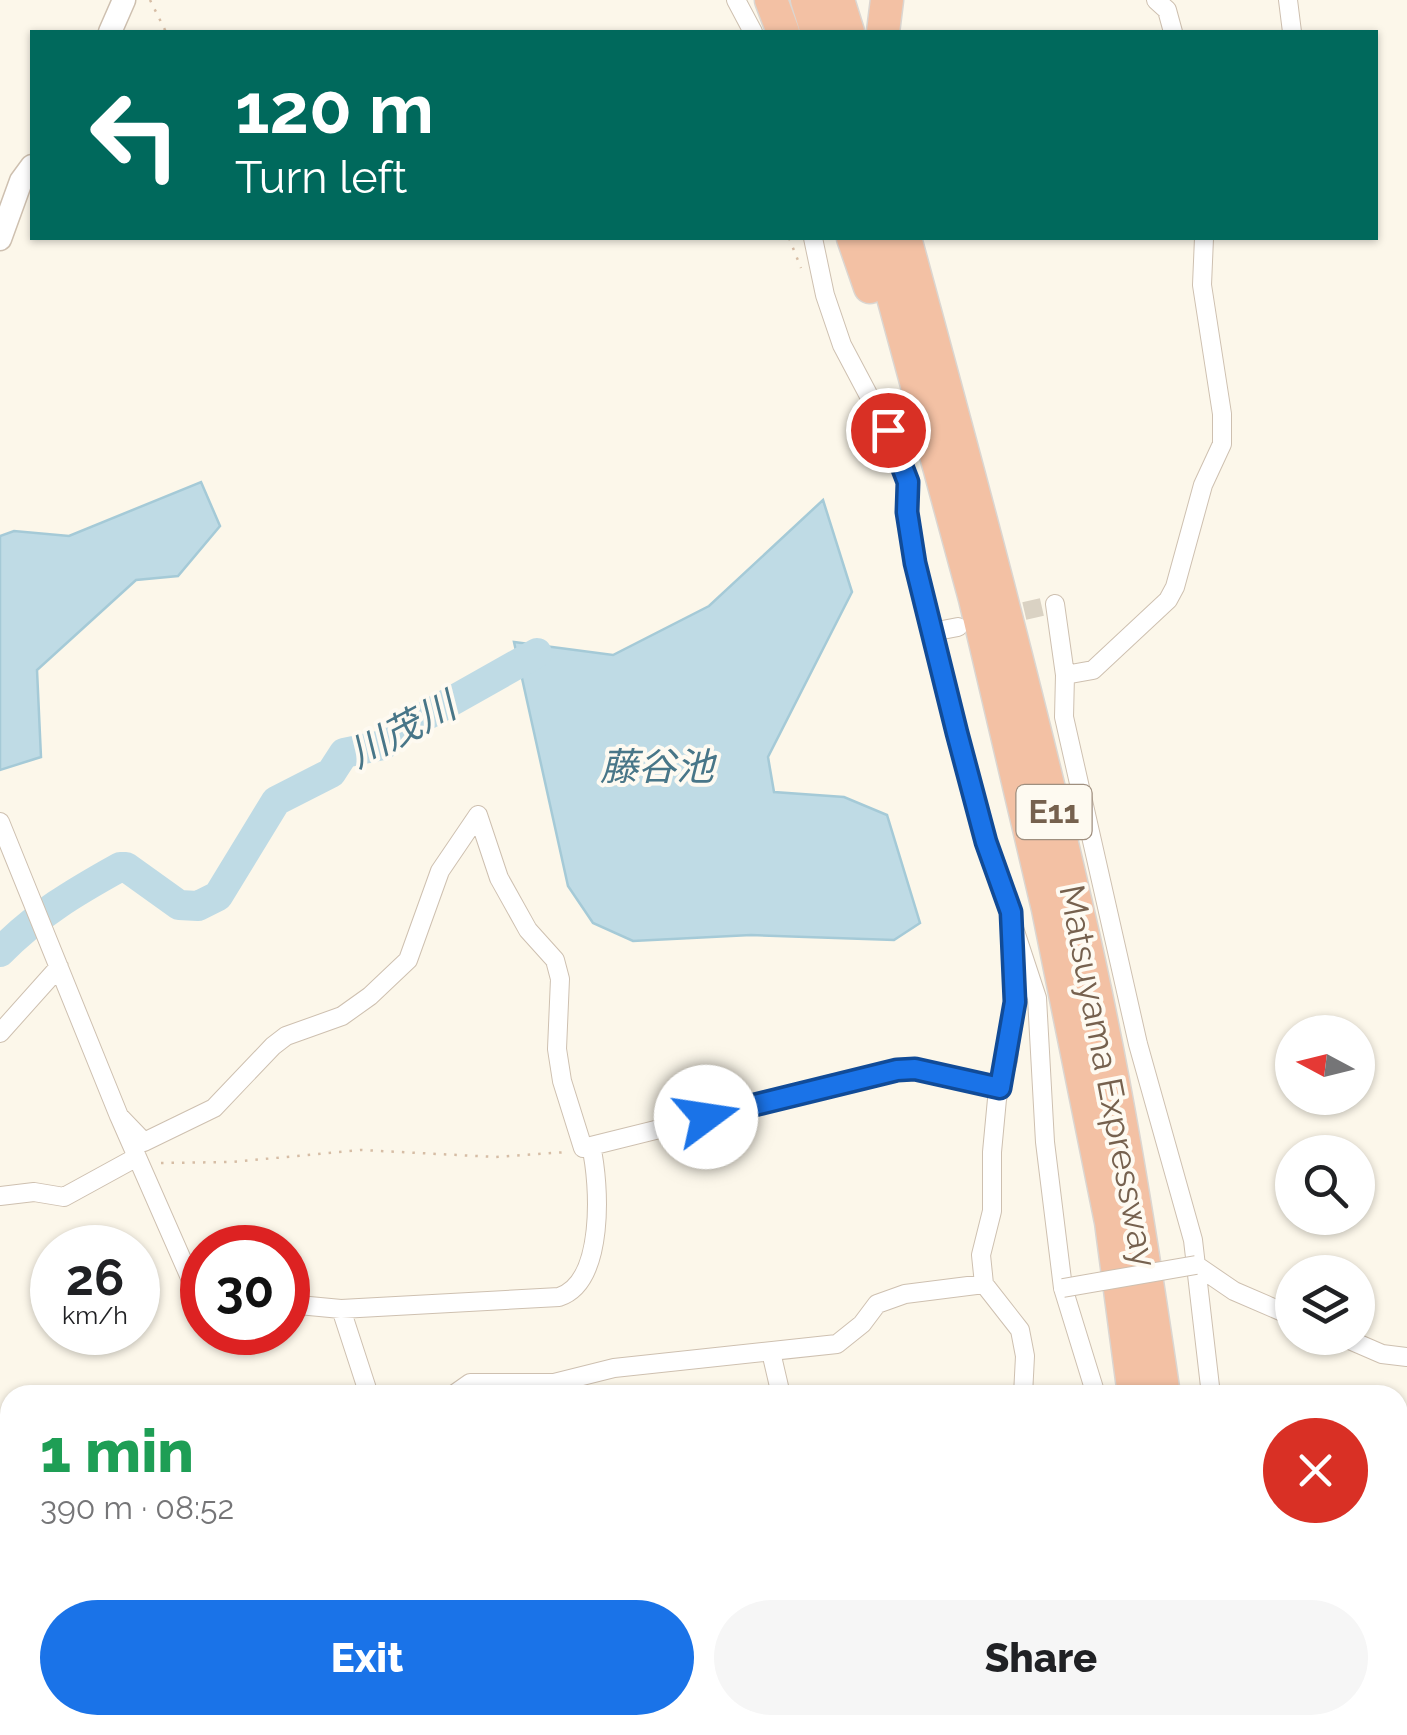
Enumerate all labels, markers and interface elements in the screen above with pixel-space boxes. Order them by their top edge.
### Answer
text: 120 m [235,67,434,149]
icon: left [70,70,200,200]
text: Turn left [235,151,407,204]
pin [846,388,931,473]
icon: arrive [861,403,916,458]
water label: 川茂川 [341,681,466,776]
water label: 藤谷池 [600,744,718,789]
road number: E11 [1016,785,1092,839]
street label: Matsuyama Expressway [1051,881,1166,1270]
north arrow [1275,1015,1375,1115]
map controls [1275,1015,1375,1355]
position arrow [654,1065,758,1169]
button: search [1275,1135,1375,1235]
speed limit sign: 30 [180,1225,310,1355]
text: 26 [66,1248,124,1307]
button: layers [1275,1255,1375,1355]
text: km/h [62,1300,128,1330]
text: 1 min [40,1416,194,1486]
button: close [1263,1418,1368,1523]
text: 390 m · 08:52 [40,1489,234,1526]
button: Exit [40,1600,694,1715]
button: Share [714,1600,1368,1715]

